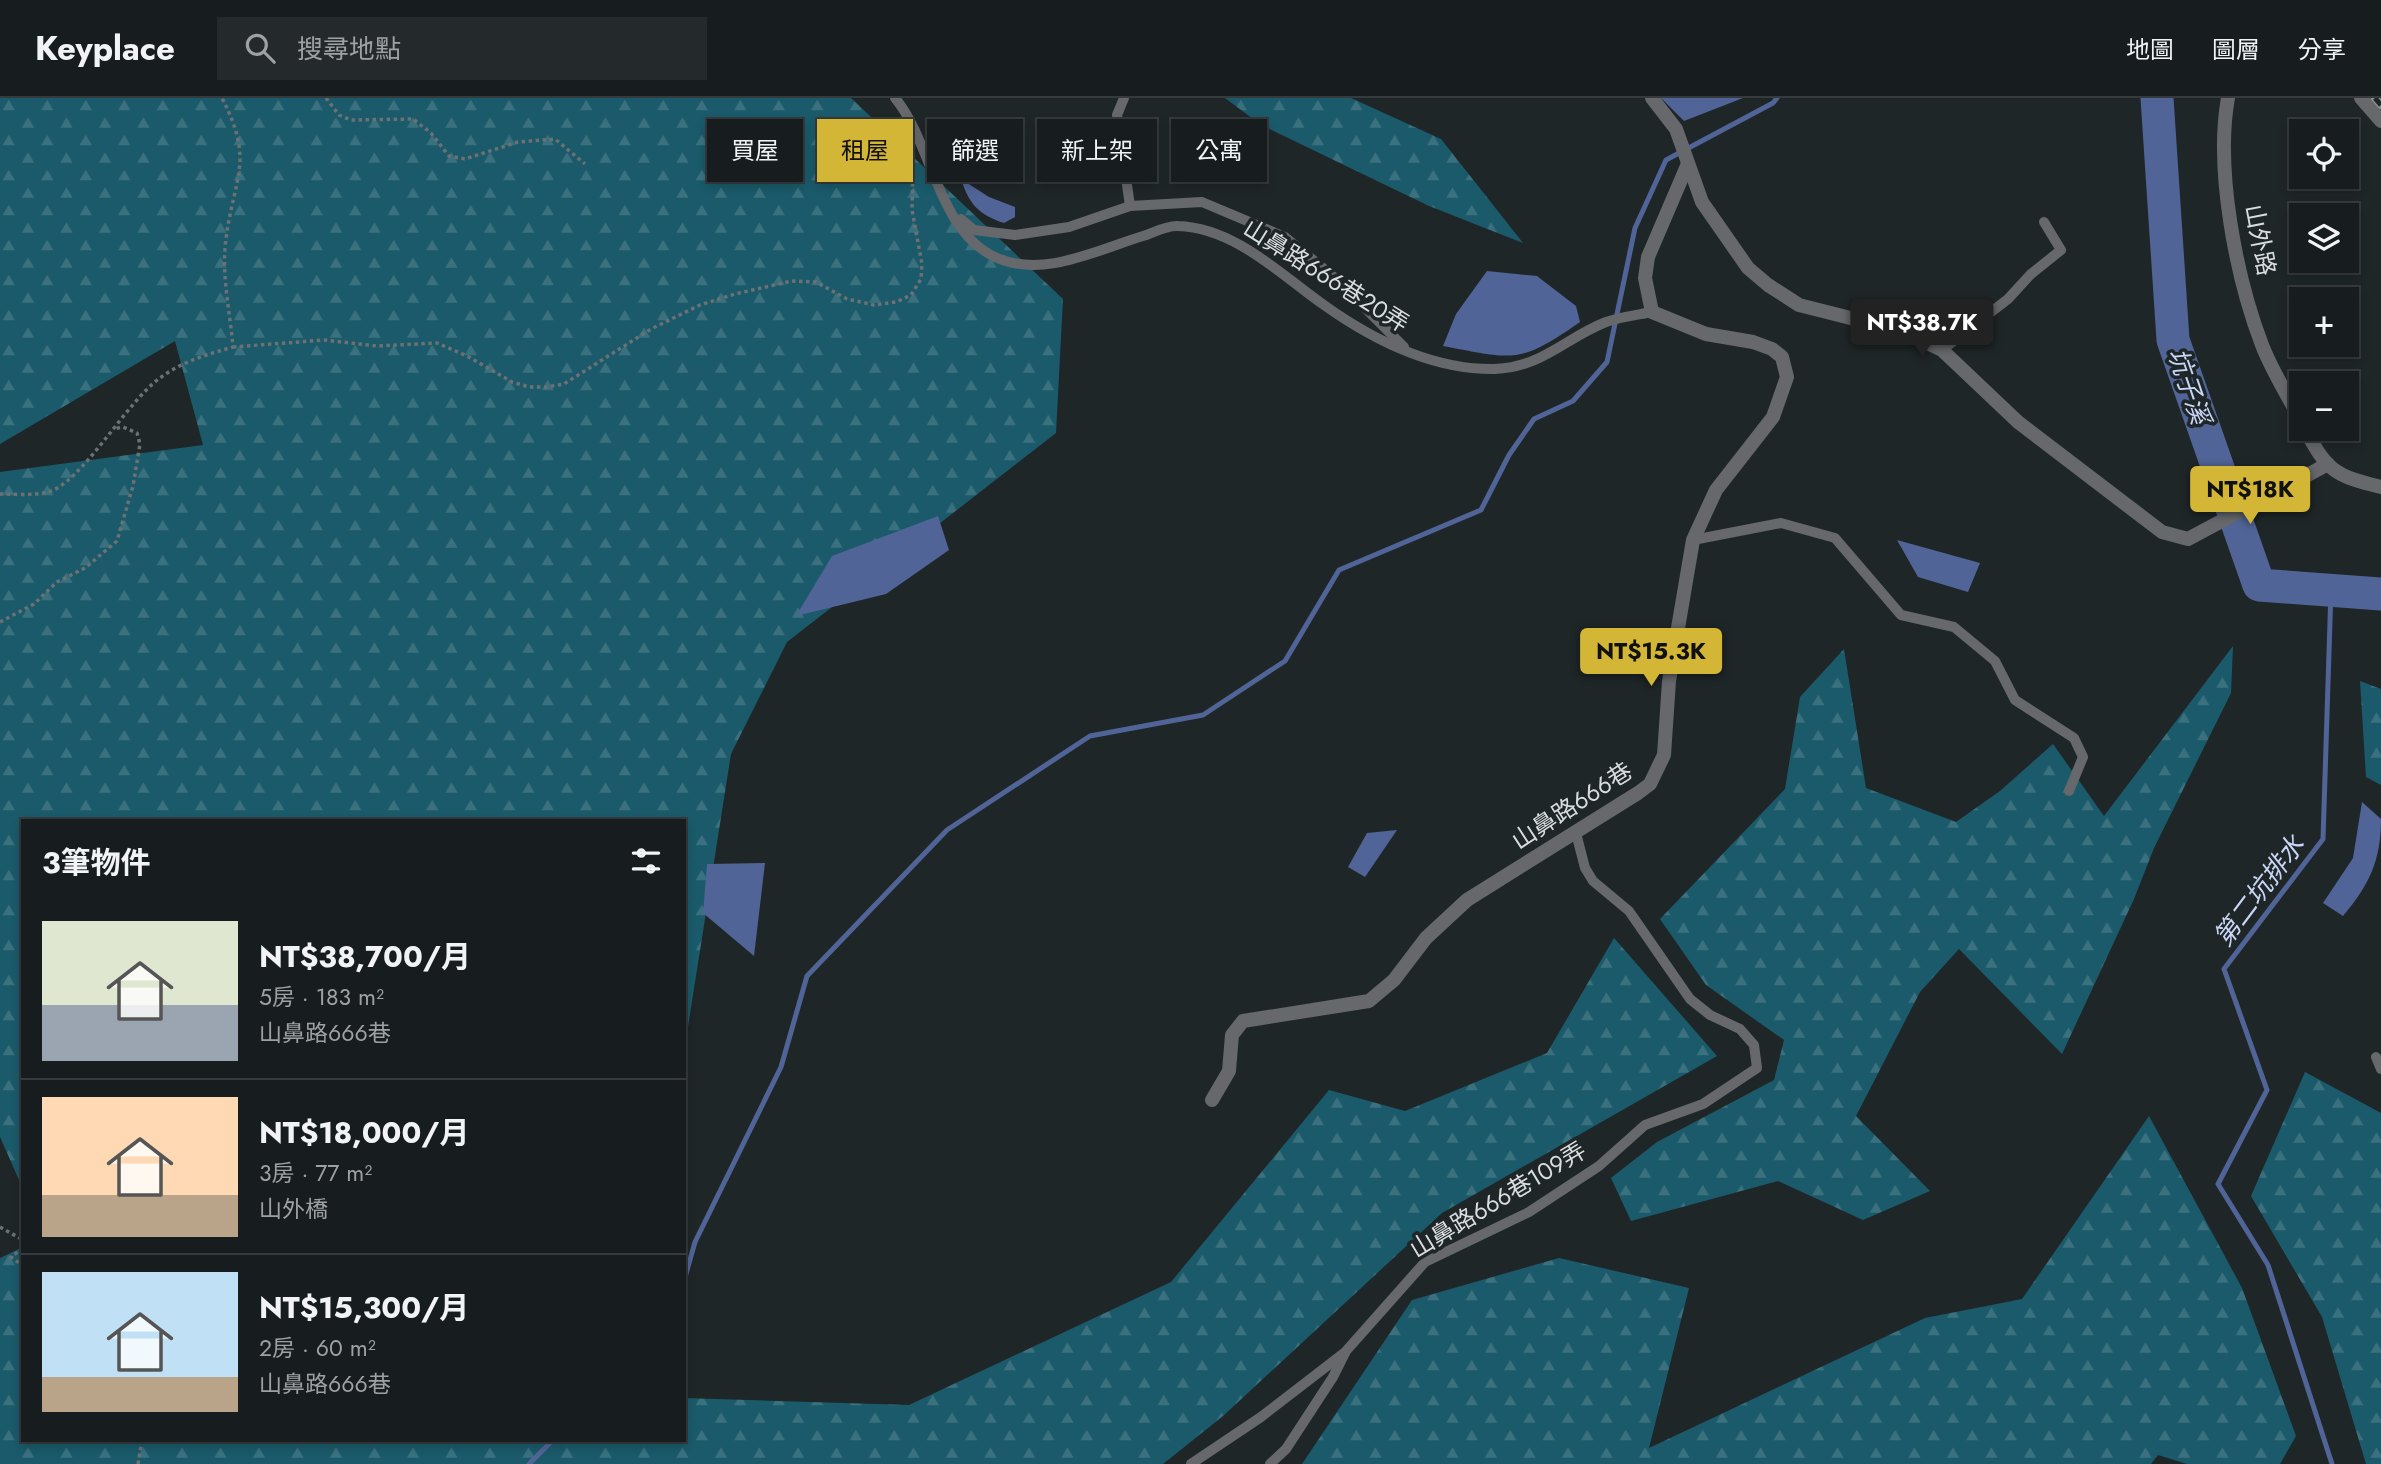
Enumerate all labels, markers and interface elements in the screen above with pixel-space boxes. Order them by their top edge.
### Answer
search box [217,17,707,80]
text: Keyplace [35,25,175,72]
icon: search [241,29,279,67]
text: 搜尋地點 [297,30,401,68]
text: 地圖 [2126,32,2174,67]
text: 圖層 [2212,32,2260,67]
text: 分享 [2298,32,2346,67]
chip: 買屋 [707,119,803,182]
chip: 租屋 [817,119,913,182]
chip: 篩選 [927,119,1023,182]
chip: 新上架 [1037,119,1157,182]
chip: 公寓 [1171,119,1267,182]
map controls [2289,119,2359,441]
button: locate [2289,119,2359,189]
street label: 山外路 [2236,201,2285,279]
button: layers [2289,203,2359,273]
street label: 山鼻路666巷20弄 [1237,211,1416,341]
button: + [2289,287,2359,357]
pin: NT$38.7K [1850,300,1994,359]
text: NT$38.7K [1866,305,1978,339]
water label: 坑子溪 [2158,343,2221,433]
button: − [2289,371,2359,441]
pin: NT$18K [2193,466,2307,526]
text: NT$18K [2206,472,2294,506]
pin: NT$15.3K [1579,628,1723,688]
text: NT$15.3K [1596,634,1706,668]
street label: 山鼻路666巷 [1505,753,1639,858]
water label: 第二坑排水 [2205,827,2314,954]
text: 3筆物件 [42,841,151,884]
icon: filters [627,842,665,880]
text: NT$38,700/月 [259,935,471,978]
icon: home [98,949,182,1033]
text: 5房 · 183 m² [259,980,384,1014]
text: 山鼻路666巷 [259,1016,391,1050]
text: NT$18,000/月 [259,1111,469,1154]
icon: home [98,1125,182,1209]
street label: 山鼻路666巷109弄 [1403,1133,1593,1266]
text: 3房 · 77 m² [259,1156,372,1190]
text: 山外橋 [259,1192,328,1226]
text: NT$15,300/月 [259,1286,469,1329]
icon: home [98,1300,182,1384]
text: 2房 · 60 m² [259,1331,376,1365]
text: 山鼻路666巷 [259,1367,391,1401]

